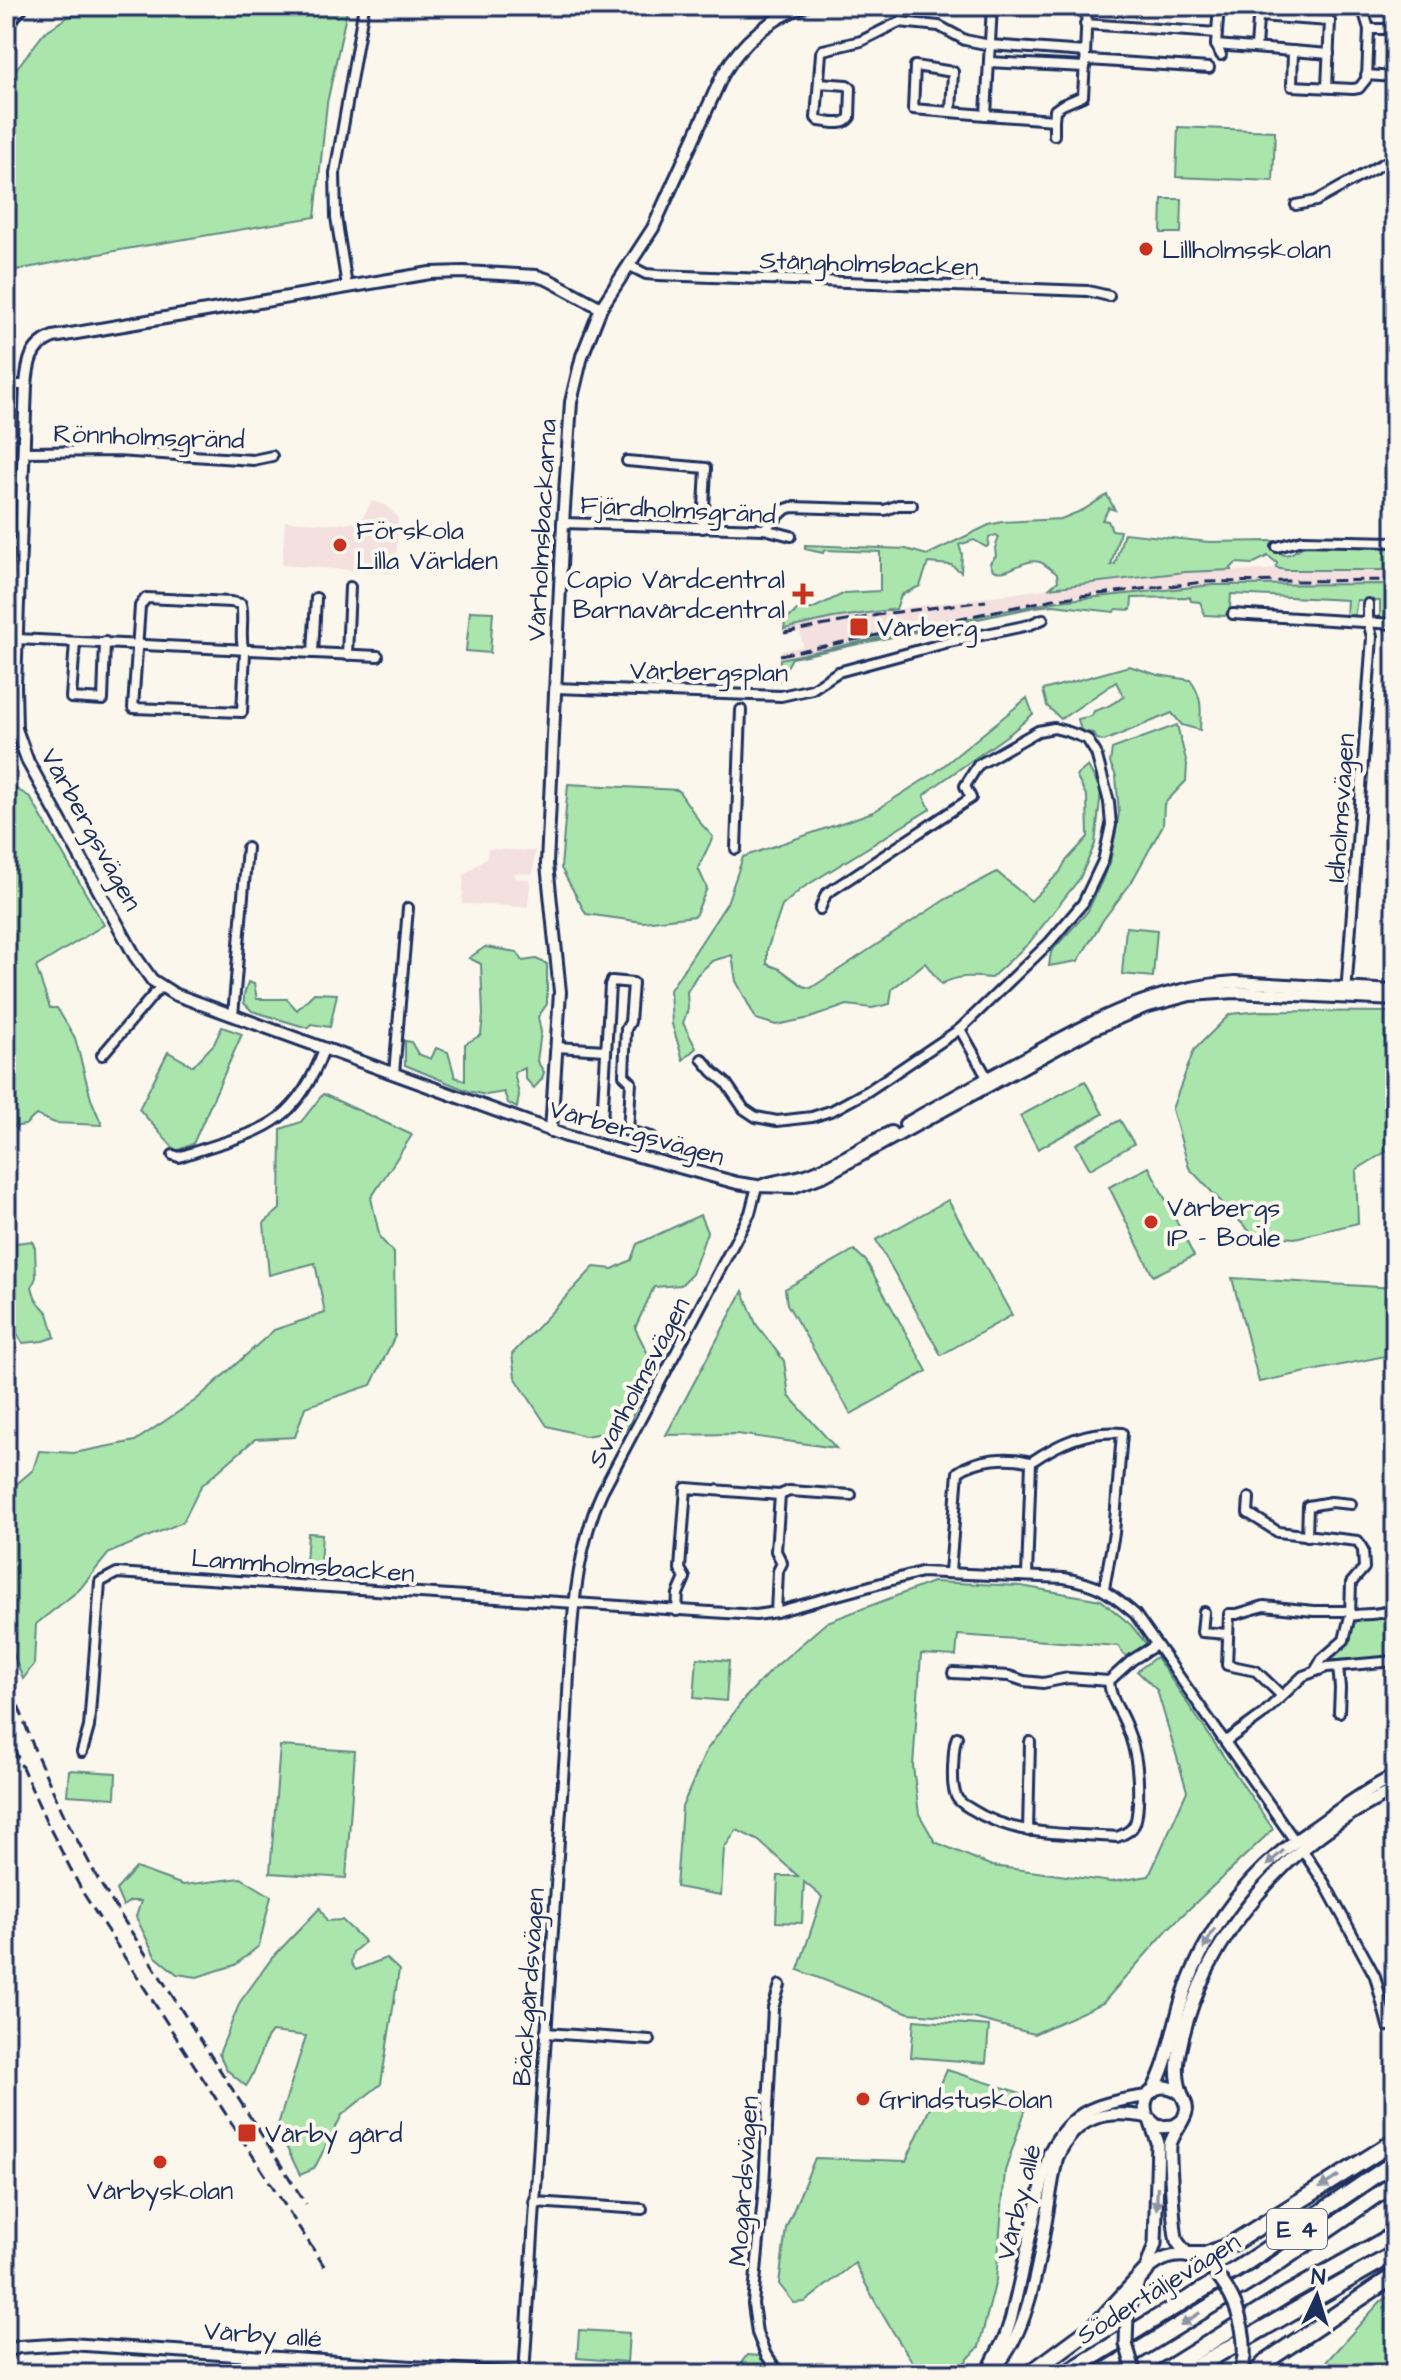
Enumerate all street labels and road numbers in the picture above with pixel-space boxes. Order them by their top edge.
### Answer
street label: Stångholmsbacken [759,242,979,288]
street label: Rönnholmsgränd [53,416,245,460]
street label: Vårholmsbackarna [518,418,566,642]
street label: Fjärdholmsgränd [579,487,777,535]
street label: Vårbergsplan [630,653,788,693]
street label: Idholmsvägen [1318,732,1366,884]
street label: Vårbergsvägen [30,742,151,918]
street label: Vårbergsvägen [544,1091,728,1177]
street label: Svanholmsvägen [579,1291,701,1475]
street label: Lammholmsbacken [190,1540,416,1592]
street label: Bäckgårdsvägen [504,1887,556,2088]
street label: Mogårdsvägen [720,2095,770,2268]
street label: Vårby allé [987,2140,1053,2265]
road number: E 4 [1267,2209,1327,2249]
street label: Södertäljevägen [1070,2224,1248,2355]
street label: Vårby allé [202,2313,323,2359]

